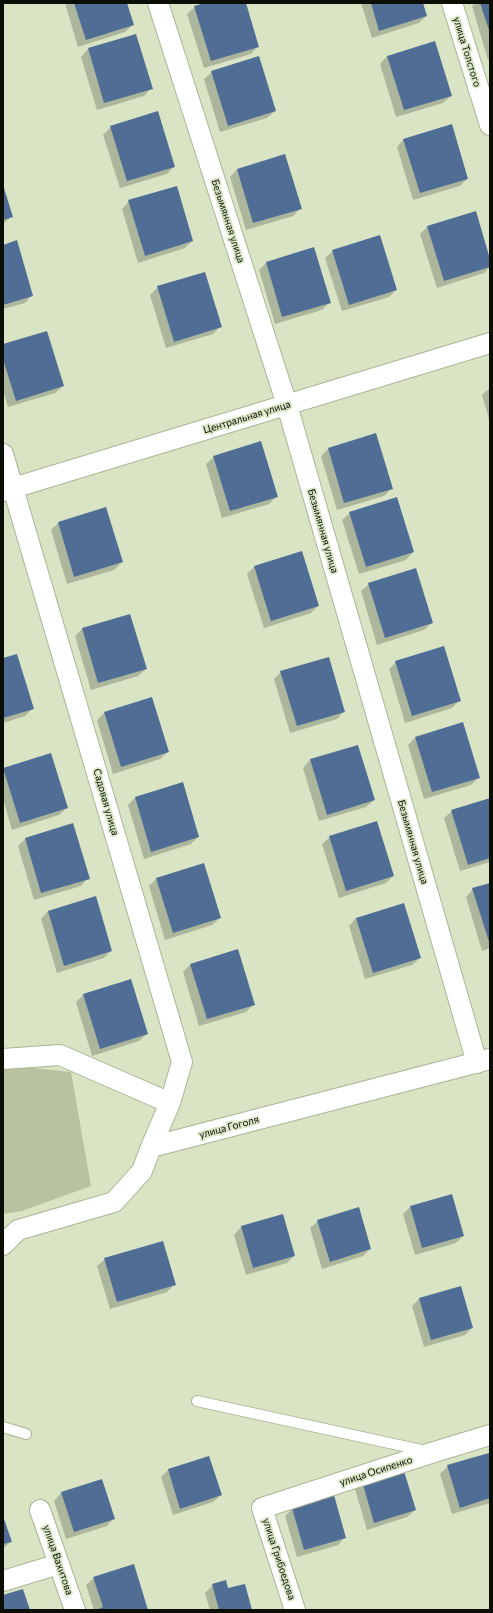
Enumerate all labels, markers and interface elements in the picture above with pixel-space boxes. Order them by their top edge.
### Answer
street label: улица Толстого [451,16,483,88]
street label: Безымянная улица [209,178,247,264]
street label: Центральная улица [202,398,292,436]
street label: Безымянная улица [305,487,341,575]
street label: Садовая улица [91,767,121,837]
street label: Безымянная улица [395,798,431,886]
street label: улица Гоголя [198,1113,260,1141]
street label: улица Осипенко [338,1454,414,1488]
street label: улица Грибоедова [260,1517,298,1601]
street label: улица Вахитова [40,1524,76,1596]

